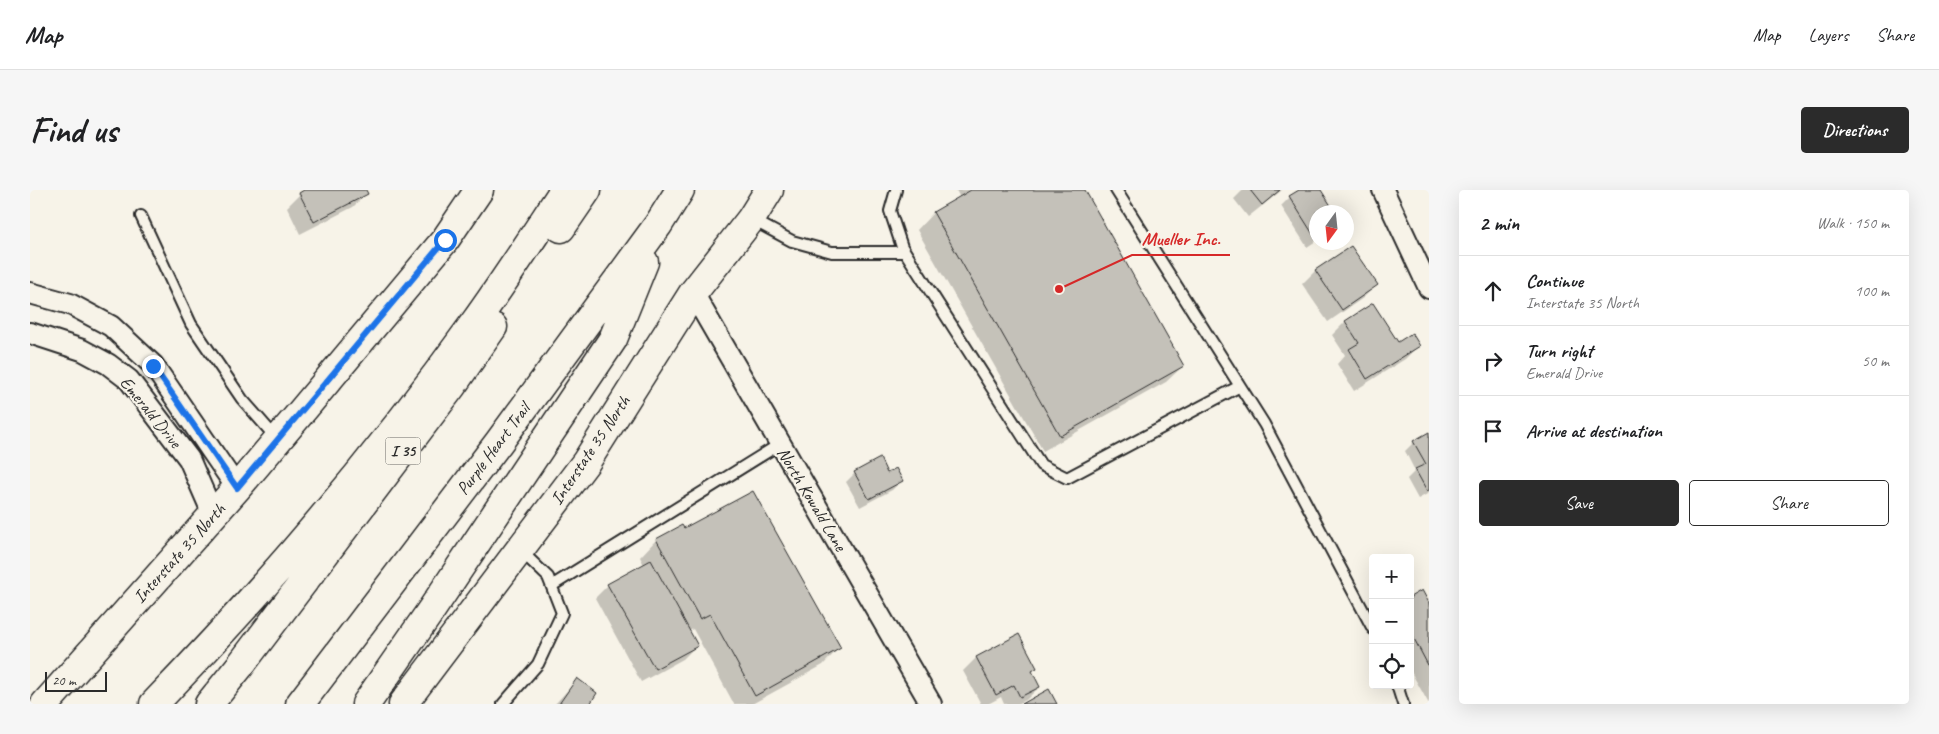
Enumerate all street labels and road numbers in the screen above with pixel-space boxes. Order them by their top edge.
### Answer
street label: Emerald Drive [115,372,187,453]
street label: Interstate 35 North [545,390,635,509]
street label: Purple Heart Trail [451,397,536,499]
road number: I 35 [386,438,420,464]
street label: North Kowald Lane [772,443,852,556]
street label: Interstate 35 North [128,498,230,608]

